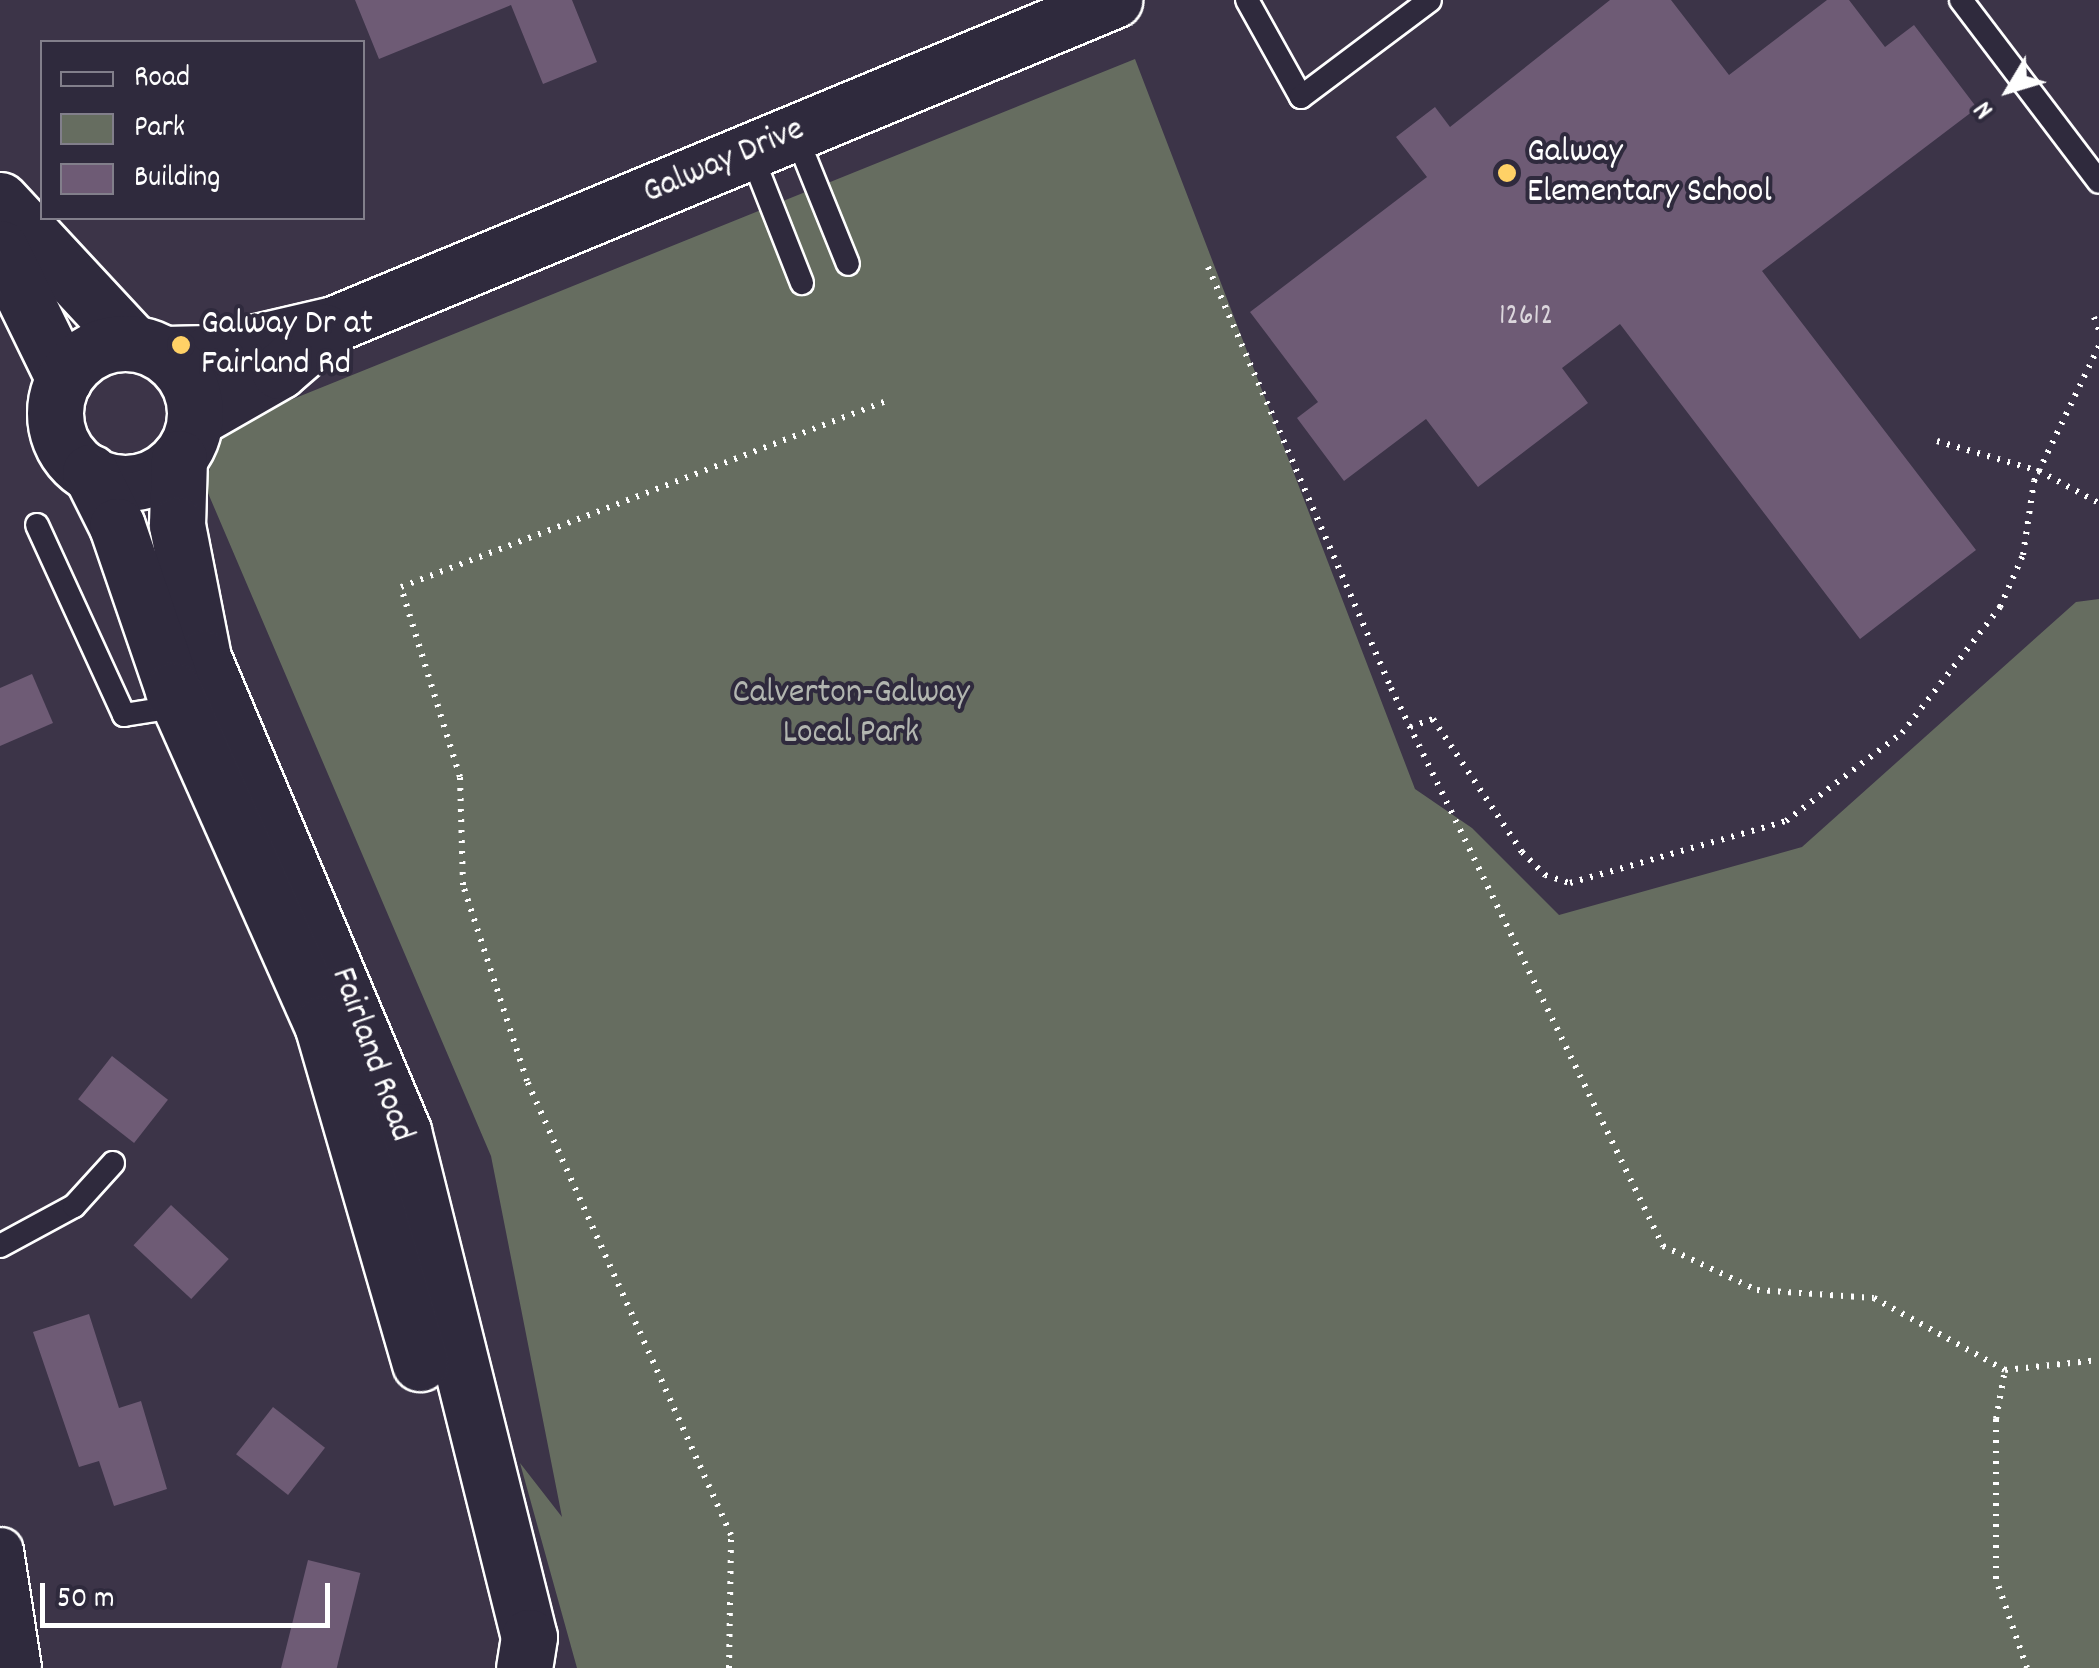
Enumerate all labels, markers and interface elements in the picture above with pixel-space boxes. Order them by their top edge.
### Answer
legend [40,40,365,220]
north arrow [1959,40,2059,140]
text: Road [134,58,190,101]
text: N [1965,91,2005,126]
text: Park [134,108,185,151]
street label: Galway Drive [637,109,811,215]
place label: Galway Elementary School [1527,132,1772,214]
text: Building [134,158,220,201]
marker: Galway Elementary School [1496,162,1518,184]
house number: 12612 [1499,300,1553,336]
place label: Galway Dr at Fairland Rd [201,304,373,386]
marker: Galway Dr at Fairland Rd [170,334,192,356]
park label: Calverton-Galway Local Park [732,673,970,755]
street label: Fairland Road [320,962,422,1148]
scale bar [45,1563,335,1625]
text: 50 m [57,1579,115,1622]

